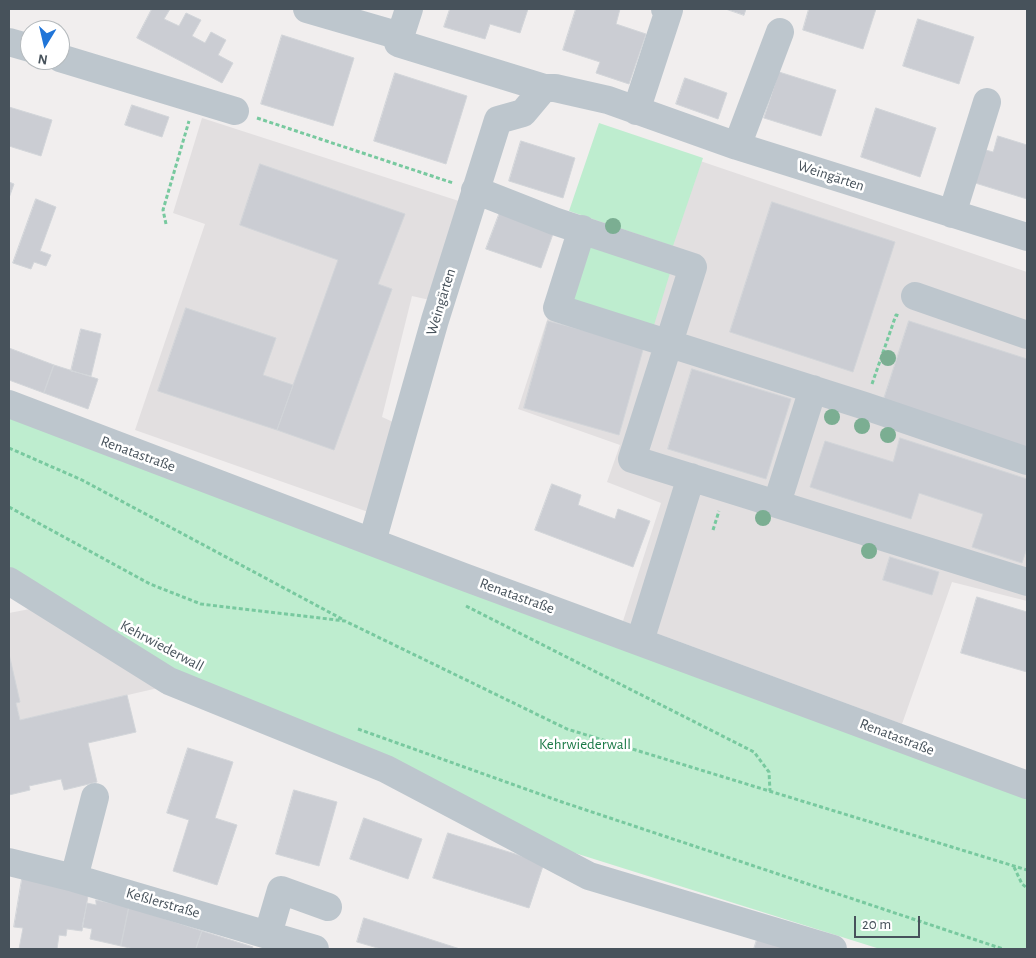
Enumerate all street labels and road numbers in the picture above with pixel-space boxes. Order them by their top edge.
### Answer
street label: Weingärten [795,157,867,195]
street label: Weingärten [422,266,460,338]
street label: Renatastraße [98,432,178,476]
street label: Renatastraße [477,574,557,618]
street label: Kehrwiederwall [117,616,207,676]
street label: Renatastraße [857,715,937,759]
street label: Keßlerstraße [124,884,202,922]

